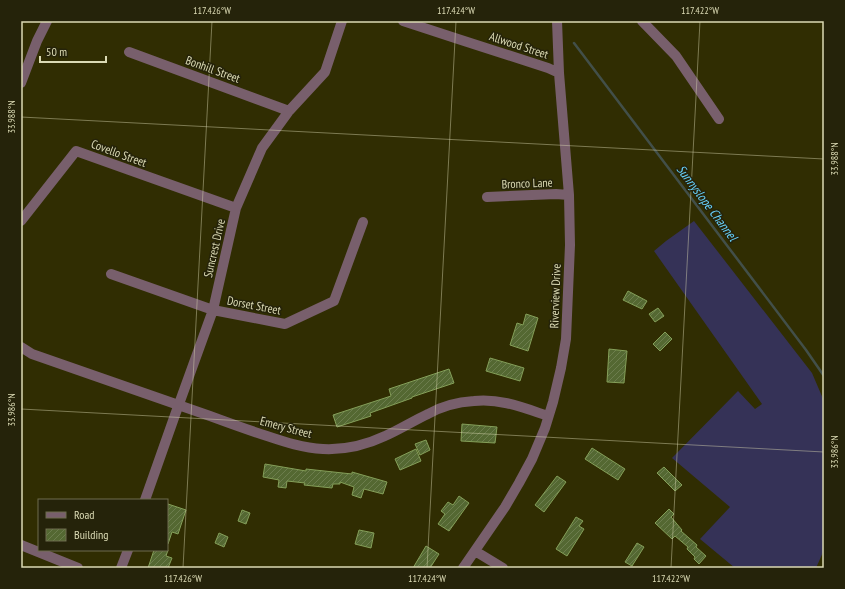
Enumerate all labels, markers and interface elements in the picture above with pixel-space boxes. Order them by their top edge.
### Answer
text: 117.426°W [193,4,231,17]
text: 117.424°W [437,4,475,17]
text: 117.422°W [681,4,719,17]
street label: Allwood Street [488,28,551,62]
scale bar [40,38,106,64]
text: 50 m [46,44,67,59]
street label: Bonhill Street [184,52,243,86]
text: 33.988°N [5,100,18,134]
street label: Covello Street [89,136,149,170]
text: 33.988°N [828,142,841,176]
water label: Sunnyslope Channel [673,162,742,246]
street label: Bronco Lane [501,175,553,191]
street label: Suncrest Drive [200,217,228,279]
street label: Riverview Drive [546,263,564,329]
street label: Dorset Street [226,292,283,318]
text: 33.986°N [5,393,18,427]
street label: Emery Street [259,413,314,441]
text: 33.986°N [828,435,841,469]
legend [38,499,168,551]
text: Road [74,507,94,522]
text: Building [74,527,109,542]
text: 117.426°W [164,572,202,585]
text: 117.424°W [408,572,446,585]
text: 117.422°W [652,572,690,585]

